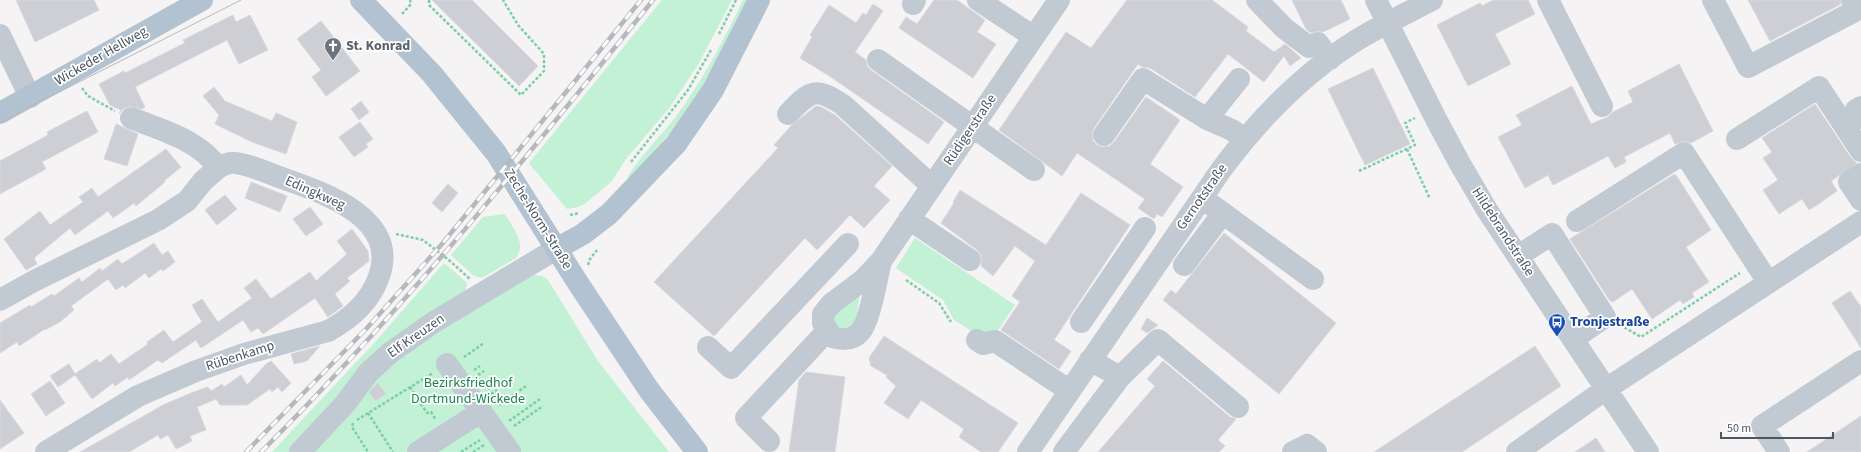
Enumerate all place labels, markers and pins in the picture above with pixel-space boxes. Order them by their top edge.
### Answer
church icon: St. Konrad [323,36,343,61]
place label: St. Konrad [346,36,410,56]
bus stop icon: Tronjestraße [1547,312,1567,337]
place label: Tronjestraße [1570,312,1650,332]

